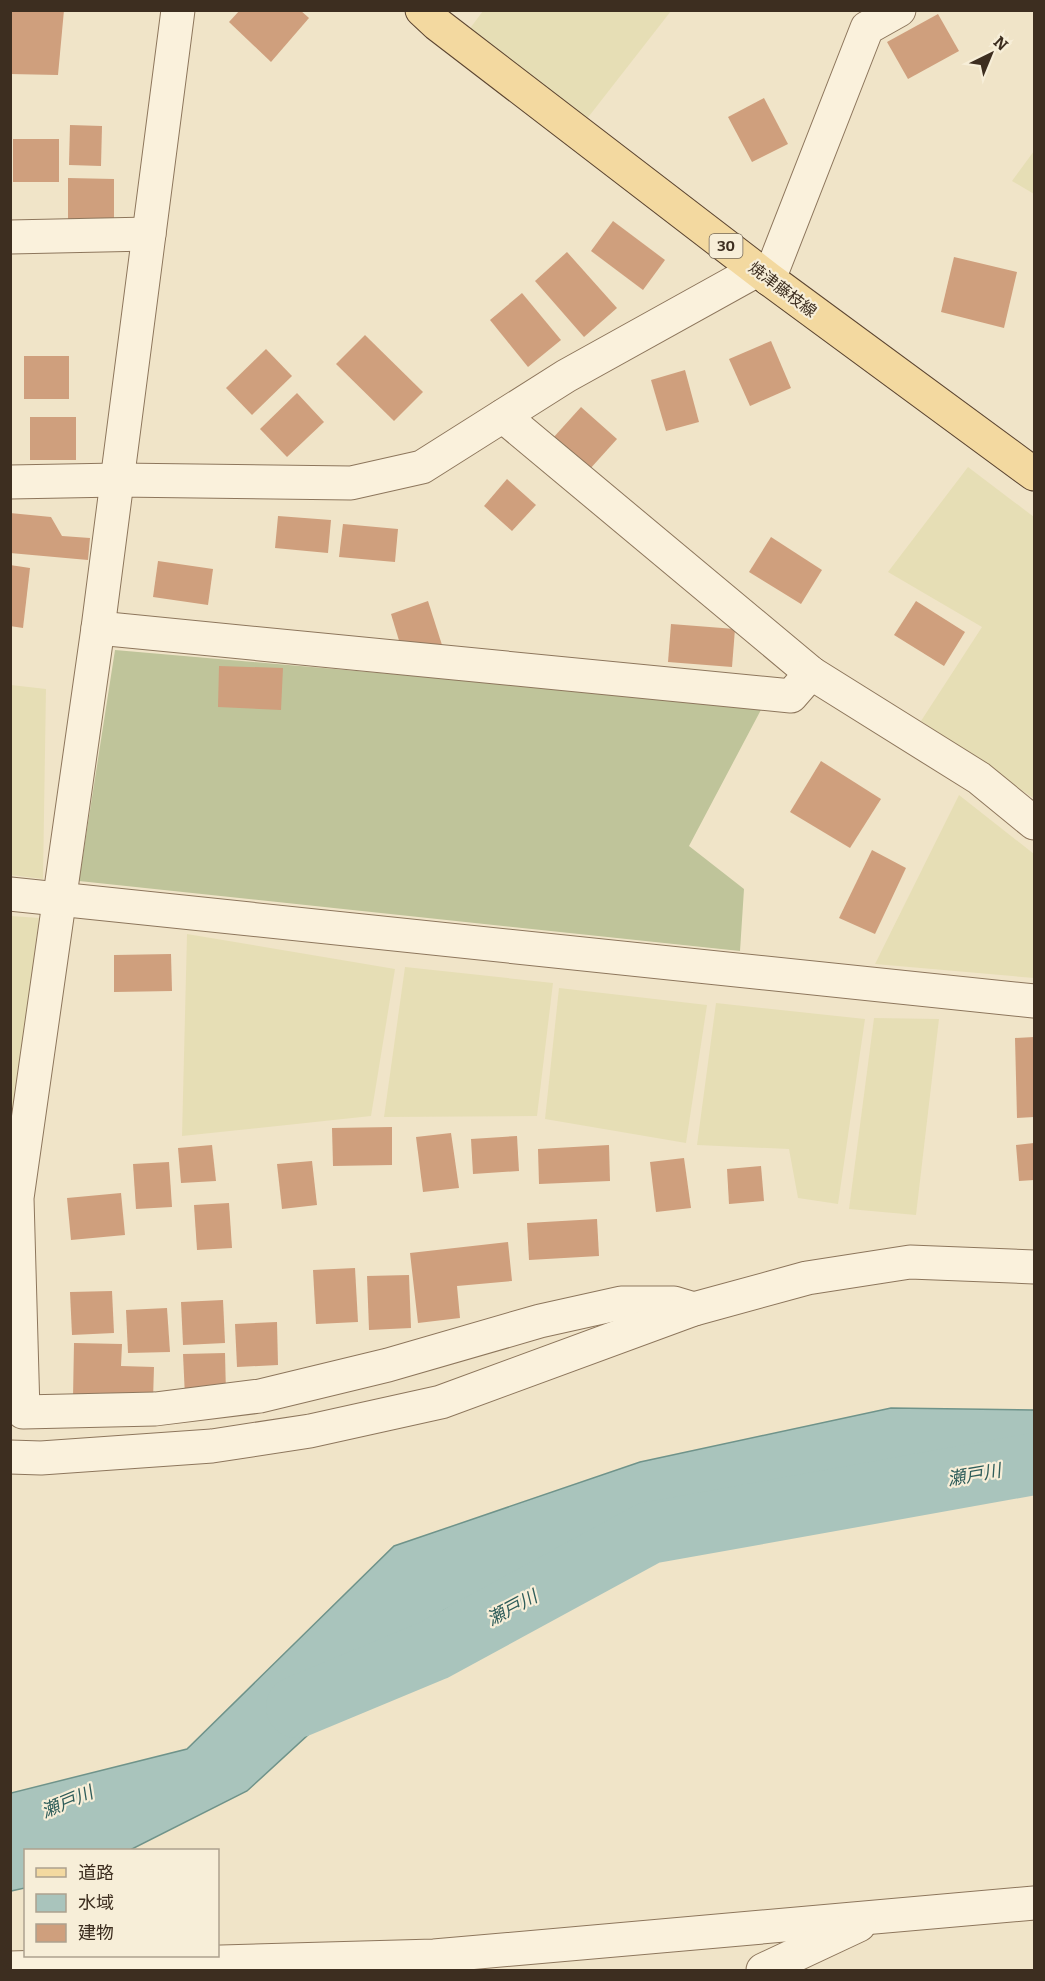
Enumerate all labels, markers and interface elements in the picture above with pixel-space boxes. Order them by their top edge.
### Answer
north arrow [961,24,1021,84]
text: N [990,32,1012,55]
road number: 30 [710,234,742,258]
street label: 焼津藤枝線 [745,258,820,321]
water label: 瀬戸川 [946,1459,1004,1491]
water label: 瀬戸川 [483,1585,543,1630]
water label: 瀬戸川 [38,1781,98,1823]
legend [24,1849,219,1957]
text: 道路 [78,1862,114,1884]
text: 水域 [78,1892,114,1914]
text: 建物 [78,1922,114,1944]

